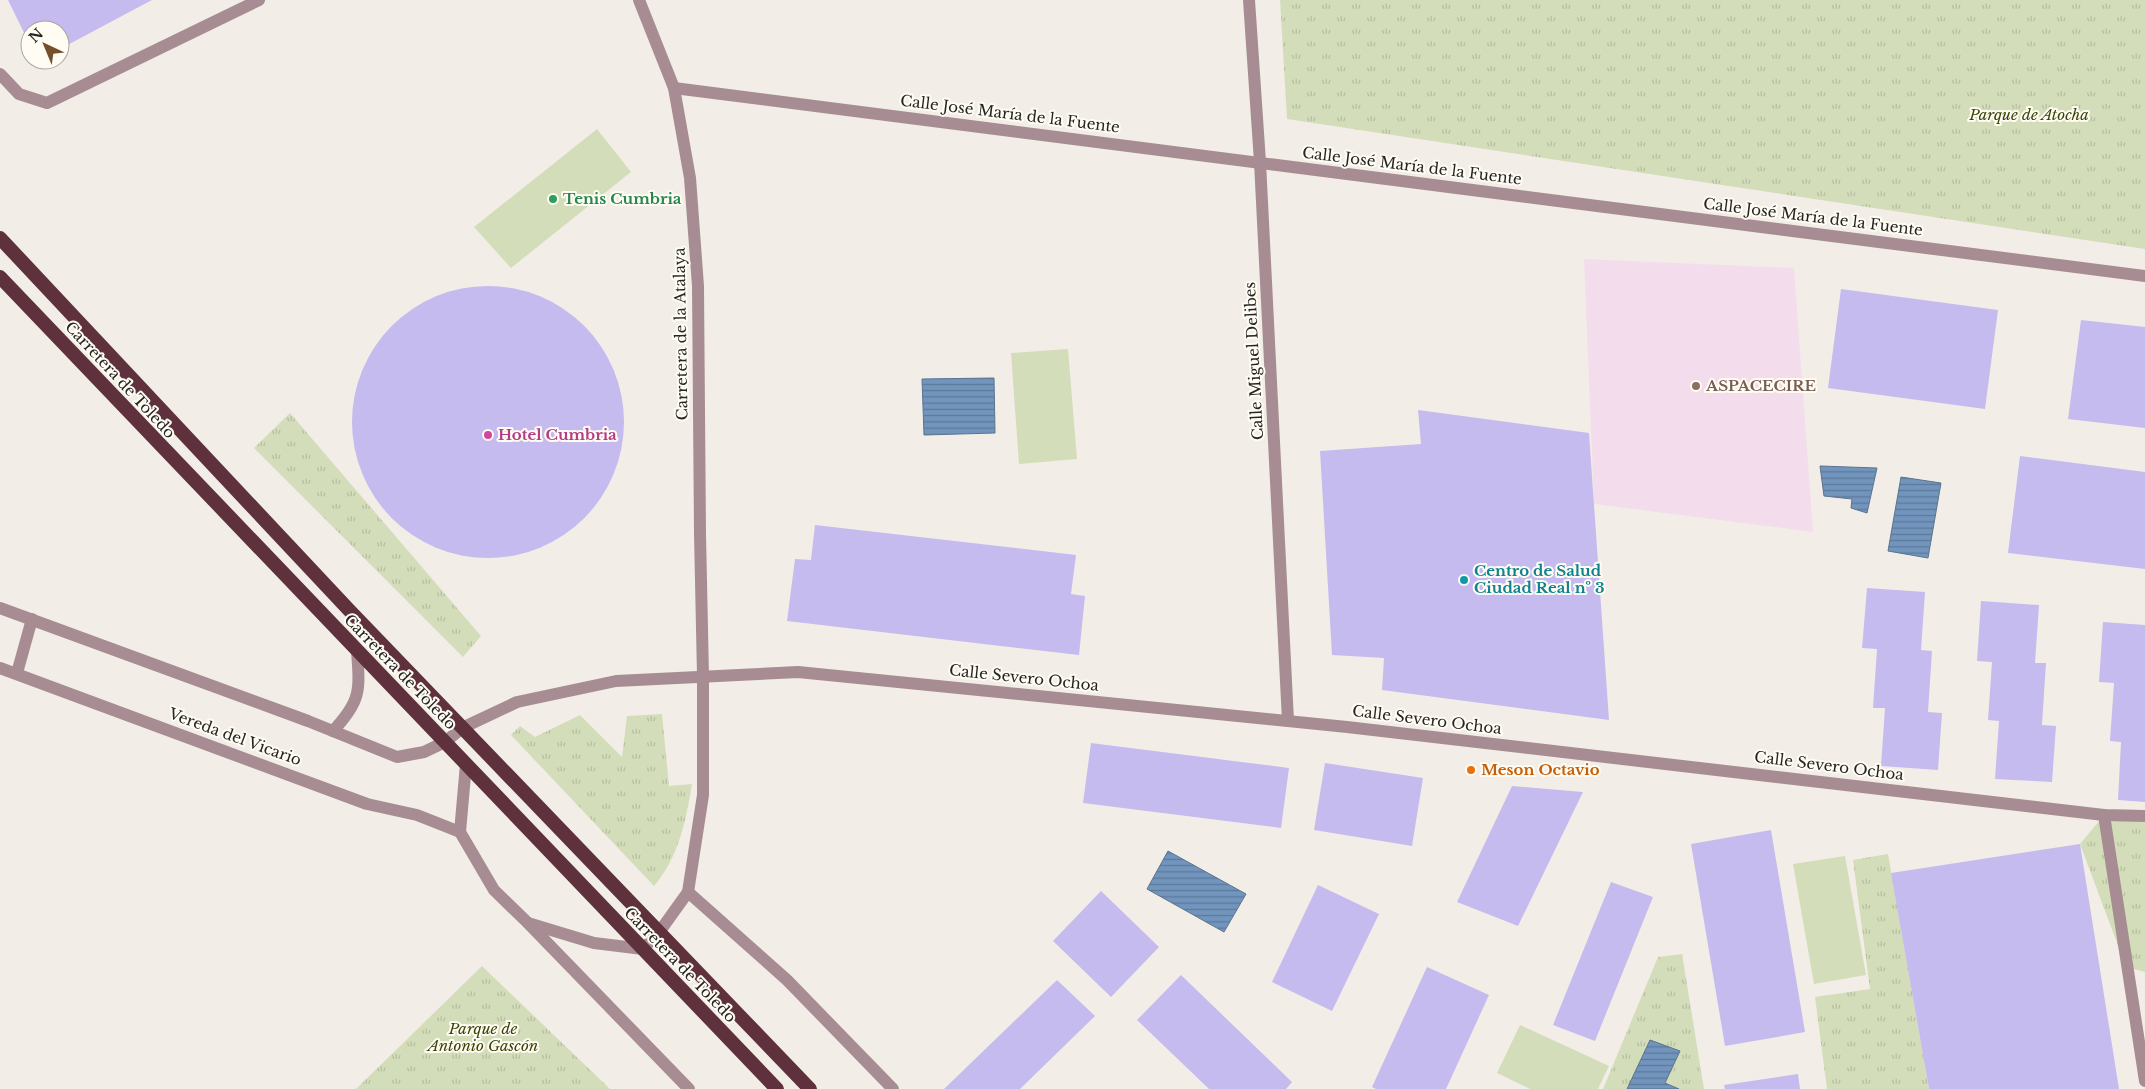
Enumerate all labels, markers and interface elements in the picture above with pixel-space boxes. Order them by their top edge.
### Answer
north arrow [20,20,70,70]
text: N [25,25,47,47]
street label: Calle José María de la Fuente [899,91,1121,136]
park label: Parque de Atocha [1968,105,2089,124]
street label: Calle José María de la Fuente [1301,143,1523,188]
place label: Tenis Cumbria [563,189,682,208]
marker: Tenis Cumbria [547,193,559,205]
street label: Calle José María de la Fuente [1702,194,1924,239]
street label: Carretera de la Atalaya [669,247,692,421]
street label: Calle Miguel Delibes [1240,281,1267,441]
street label: Carretera de Toledo [61,317,180,442]
place label: ASPACECIRE [1705,376,1816,395]
marker: ASPACECIRE [1690,380,1702,392]
place label: Hotel Cumbria [498,425,617,444]
marker: Hotel Cumbria [482,429,494,441]
place label: Centro de Salud Ciudad Real nº 3 [1474,561,1605,597]
marker: Centro de Salud Ciudad Real nº 3 [1458,574,1470,586]
street label: Carretera de Toledo [340,610,461,733]
street label: Calle Severo Ochoa [948,660,1100,695]
street label: Calle Severo Ochoa [1351,701,1503,738]
street label: Vereda del Vicario [165,703,304,769]
street label: Calle Severo Ochoa [1753,747,1905,784]
place label: Meson Octavio [1481,760,1600,779]
marker: Meson Octavio [1465,764,1477,776]
street label: Carretera de Toledo [620,903,741,1026]
park label: Parque de Antonio Gascón [426,1019,538,1055]

